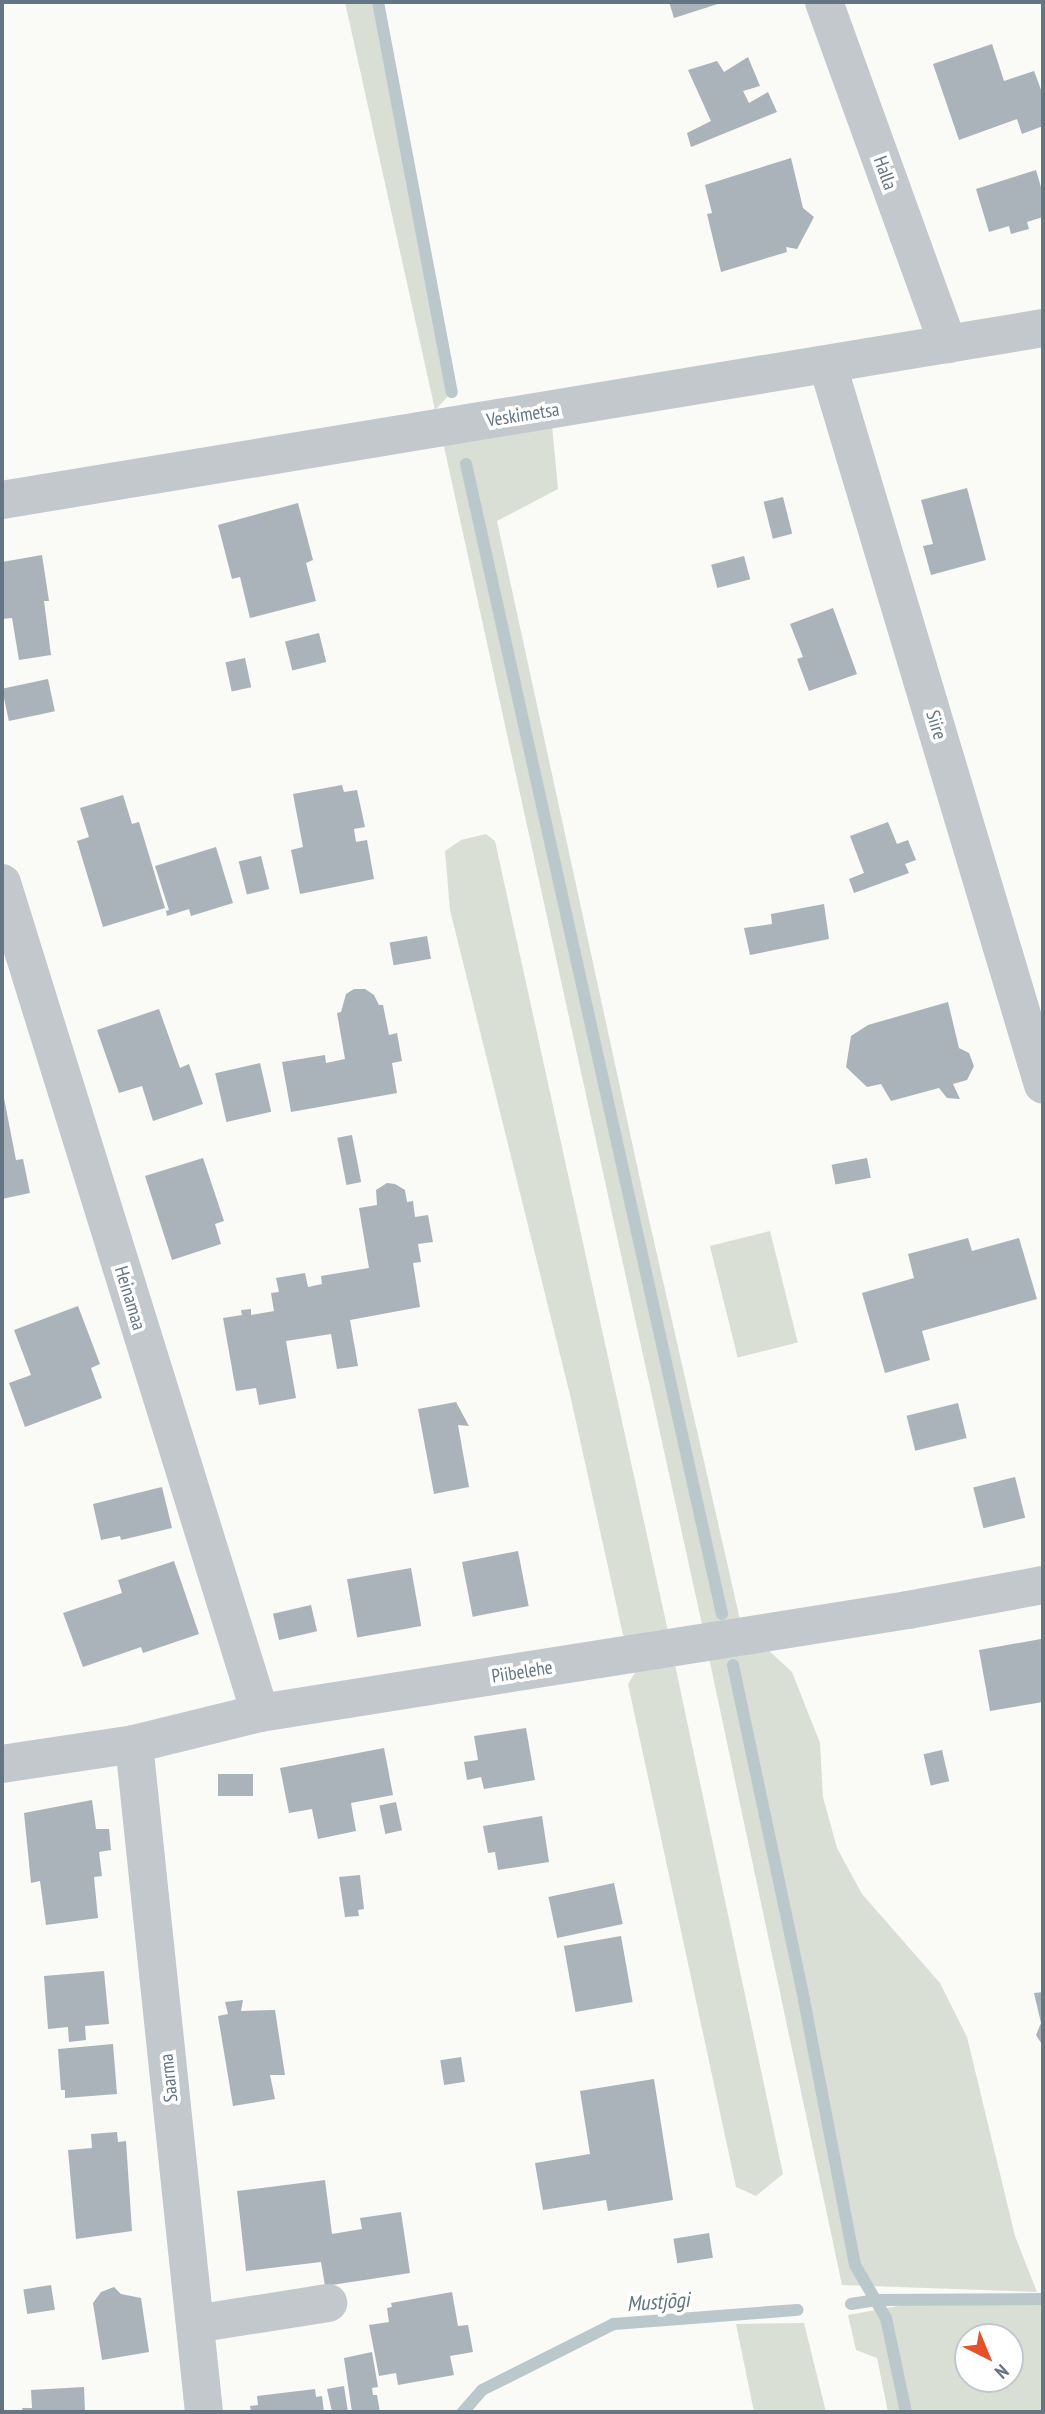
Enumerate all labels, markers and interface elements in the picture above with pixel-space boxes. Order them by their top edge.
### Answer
street label: Halla [868,153,902,193]
street label: Veskimetsa [485,398,561,432]
street label: Siire [921,708,951,742]
street label: Heinamaa [109,1263,151,1333]
street label: Piibelehe [490,1656,554,1688]
street label: Saarma [155,2053,183,2103]
water label: Mustjõgi [626,2287,690,2317]
north arrow [954,2323,1024,2393]
text: N [990,2360,1014,2384]

